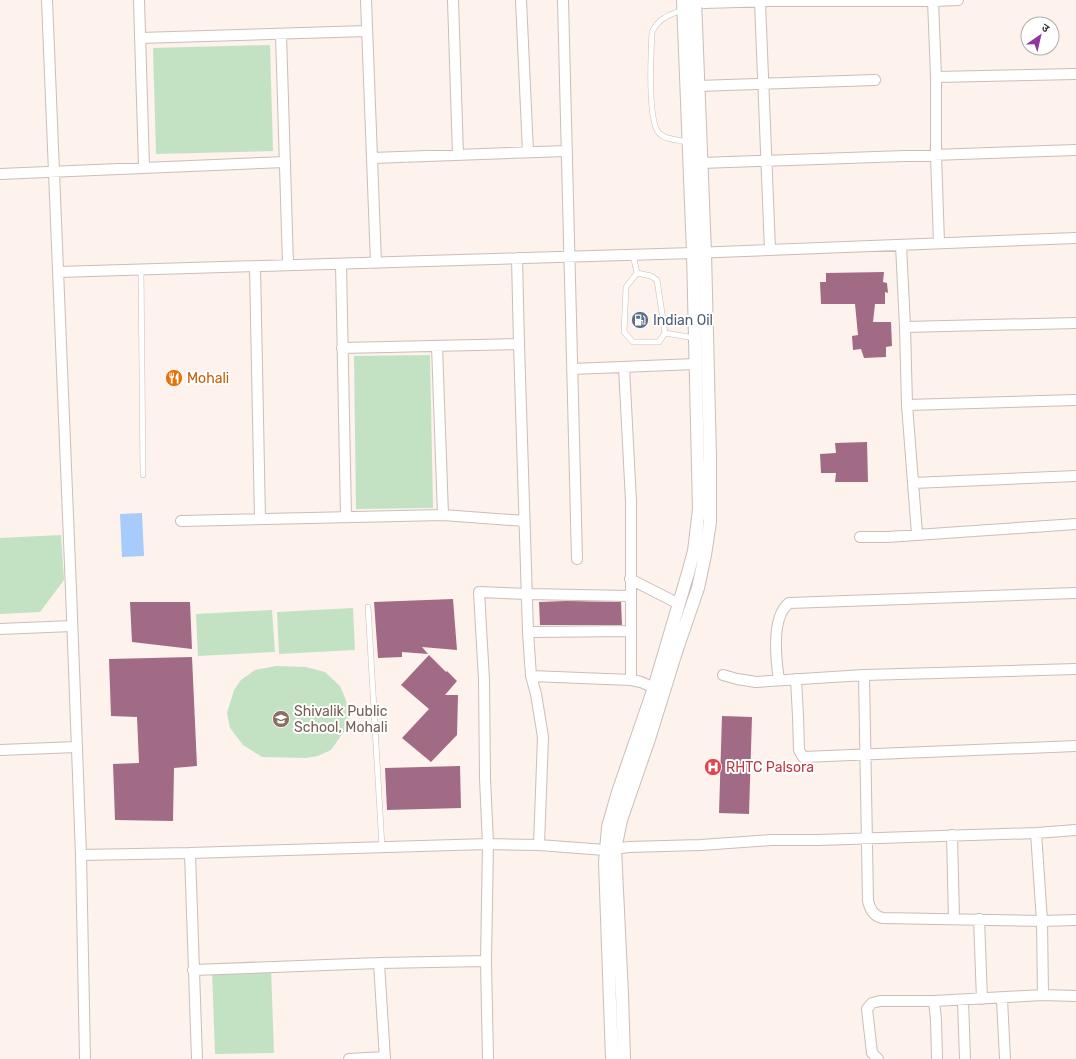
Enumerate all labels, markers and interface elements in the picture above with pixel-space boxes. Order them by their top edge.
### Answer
north arrow [1020,16,1060,56]
text: उ [1039,21,1052,36]
fuel station icon: Indian Oil [630,310,650,330]
place label: Indian Oil [653,312,713,329]
restaurant icon: Mohali [164,368,184,388]
place label: Mohali [187,370,229,387]
place label: Shivalik Public School, Mohali [294,703,388,736]
school or university icon: Shivalik Public School, Mohali [271,709,291,729]
hospital icon: RHTC Palsora [703,757,723,777]
place label: RHTC Palsora [726,759,814,776]

